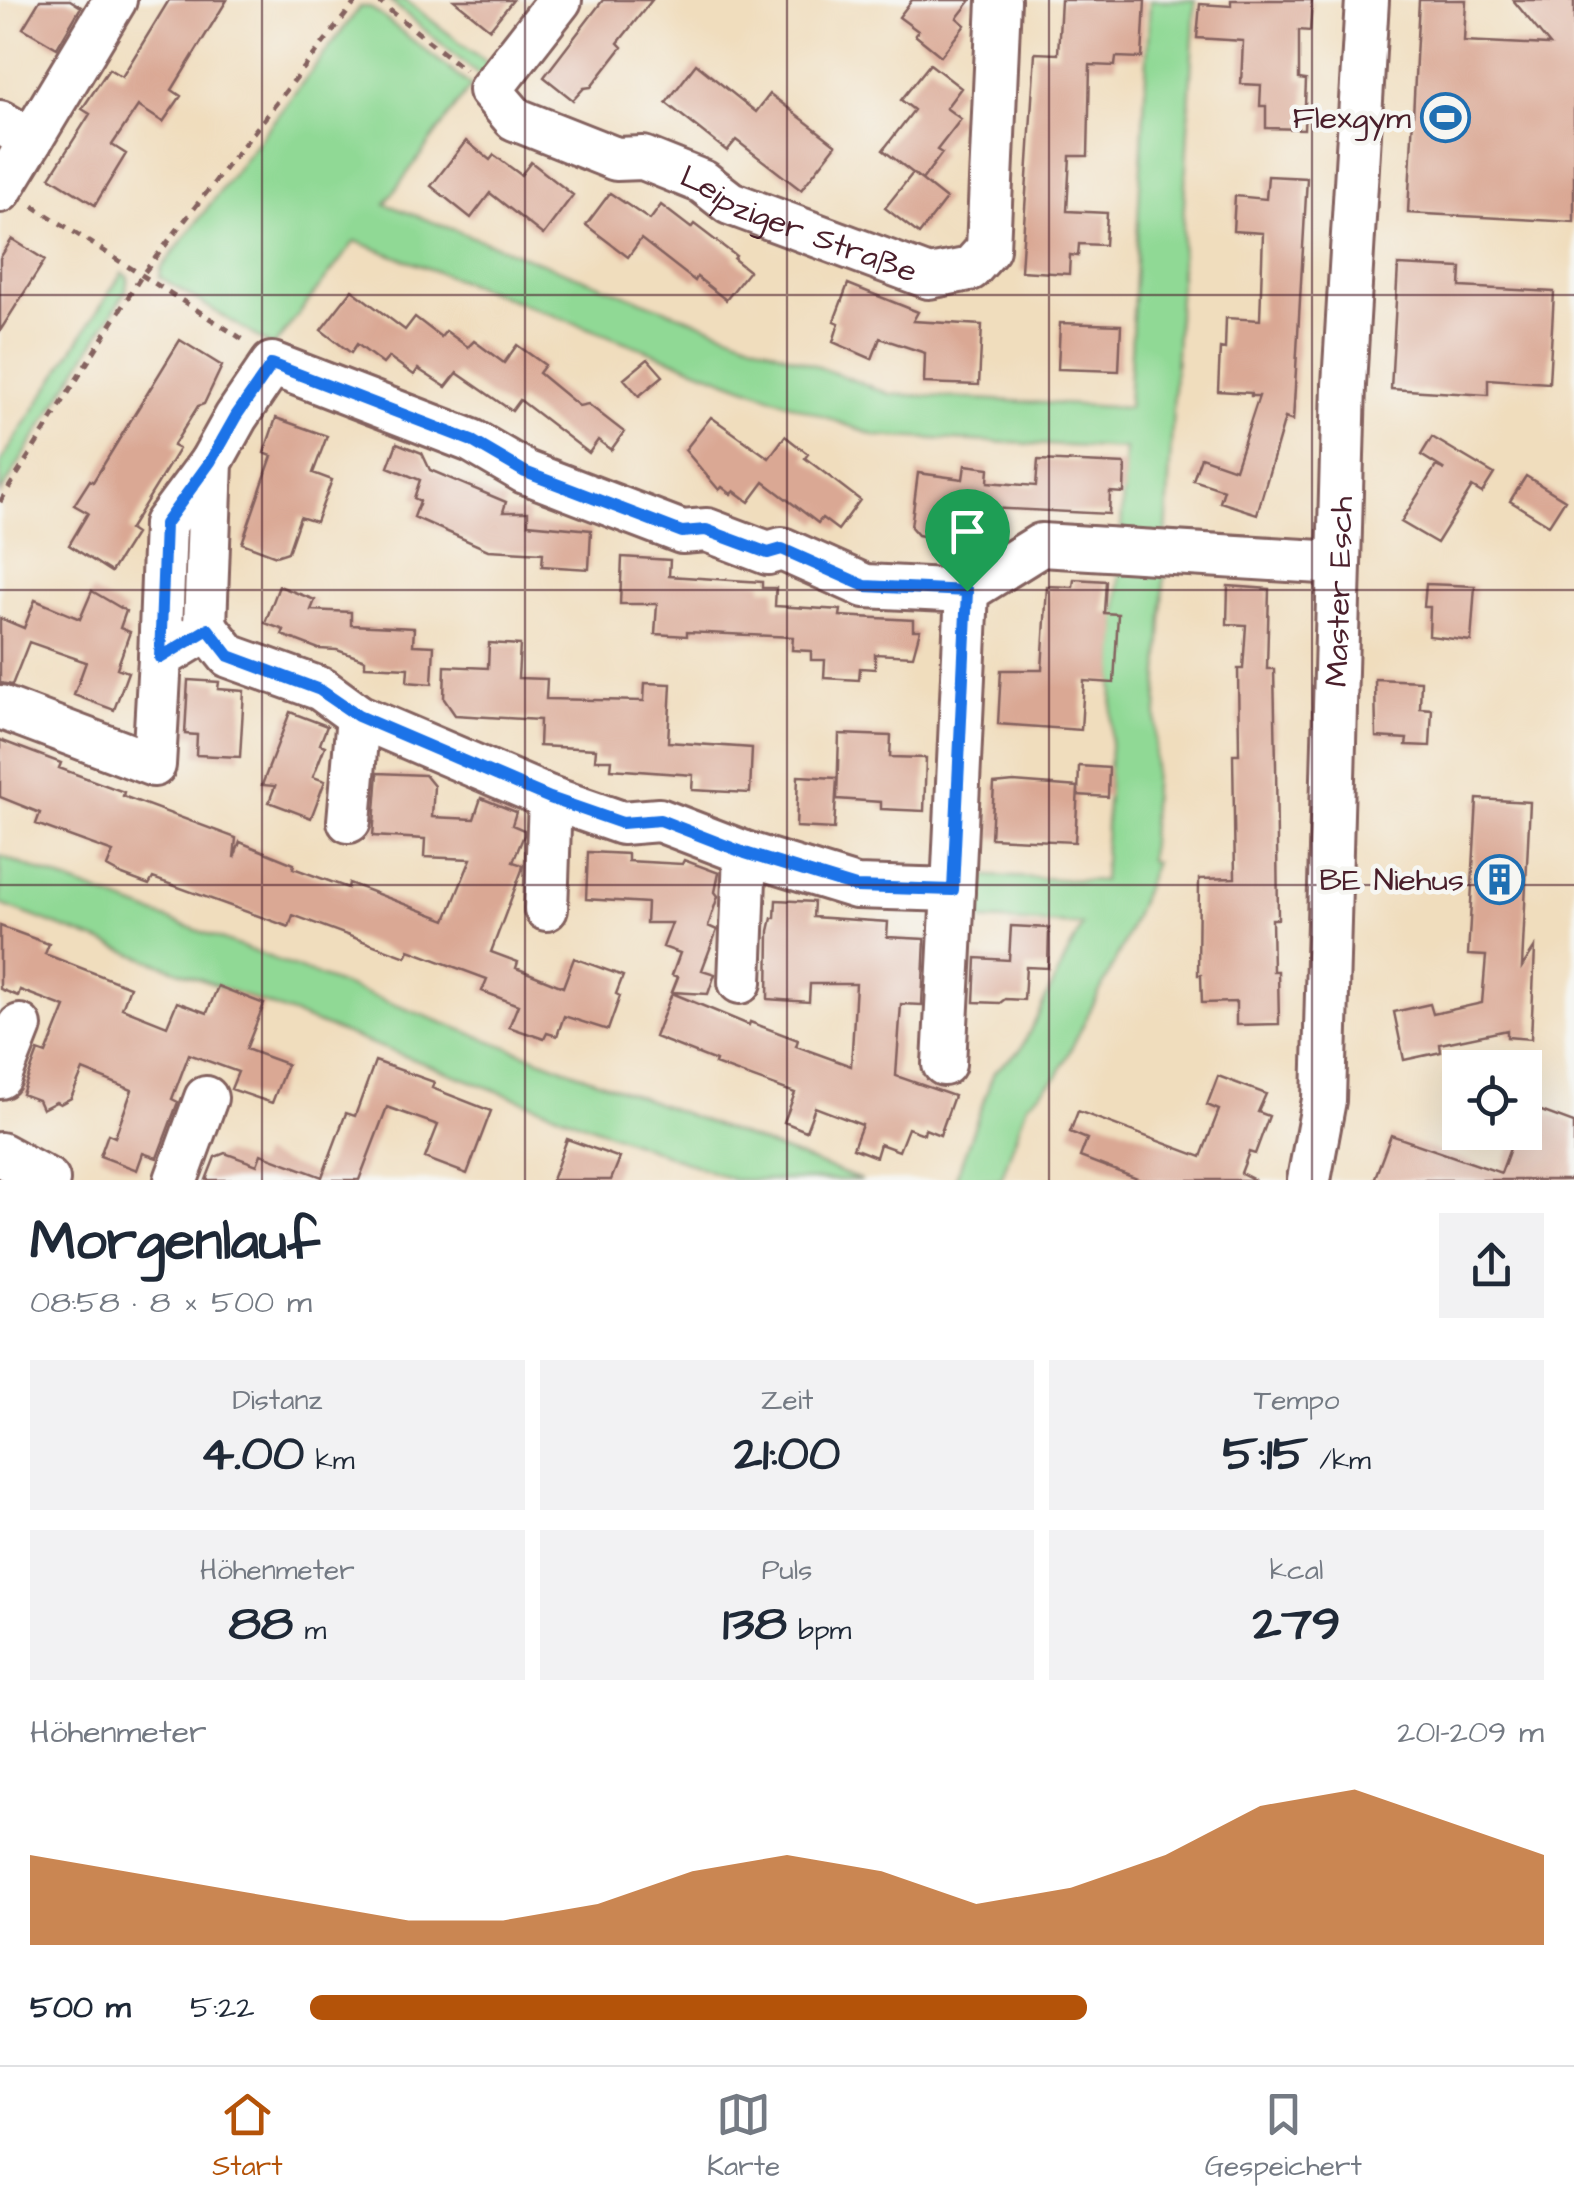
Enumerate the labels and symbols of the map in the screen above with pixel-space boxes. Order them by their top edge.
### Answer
sports icon: Flexgym [1420,91,1472,143]
place label: Flexgym [1292,96,1411,141]
street label: Leipziger Straße [674,154,923,295]
pin [925,489,1010,592]
street label: Master Esch [1315,496,1365,688]
building icon: BE Niehus [1473,853,1525,905]
place label: BE Niehus [1319,858,1464,903]

